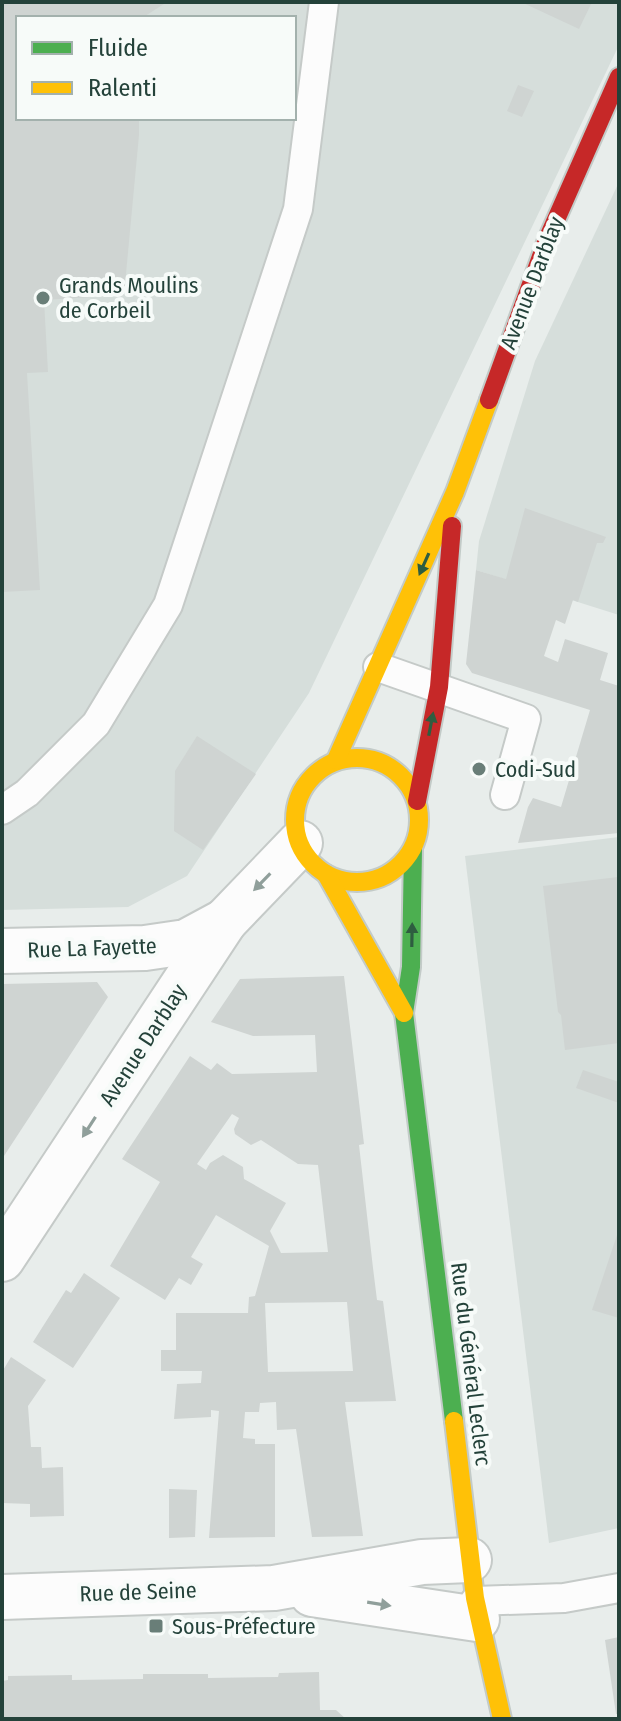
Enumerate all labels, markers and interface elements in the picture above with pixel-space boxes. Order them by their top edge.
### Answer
legend [16,16,296,120]
text: Fluide [88,34,148,62]
text: Ralenti [88,74,157,102]
street label: Avenue Darblay [494,213,570,353]
place label: Grands Moulins de Corbeil [59,272,198,324]
marker: Grands Moulins de Corbeil [34,289,52,307]
one-way arrow [417,552,430,575]
one-way arrow [426,711,438,736]
place label: Codi-Sud [495,756,576,783]
marker: Codi-Sud [470,760,488,778]
one-way arrow [253,872,272,891]
one-way arrow [406,922,418,947]
street label: Rue La Fayette [27,932,157,964]
street label: Avenue Darblay [94,979,193,1111]
one-way arrow [82,1116,97,1137]
street label: Rue du Général Leclerc [445,1261,497,1468]
street label: Rue de Seine [79,1576,197,1608]
one-way arrow [366,1598,391,1611]
place label: Sous-Préfecture [172,1613,316,1640]
marker: Sous-Préfecture [147,1617,165,1635]

